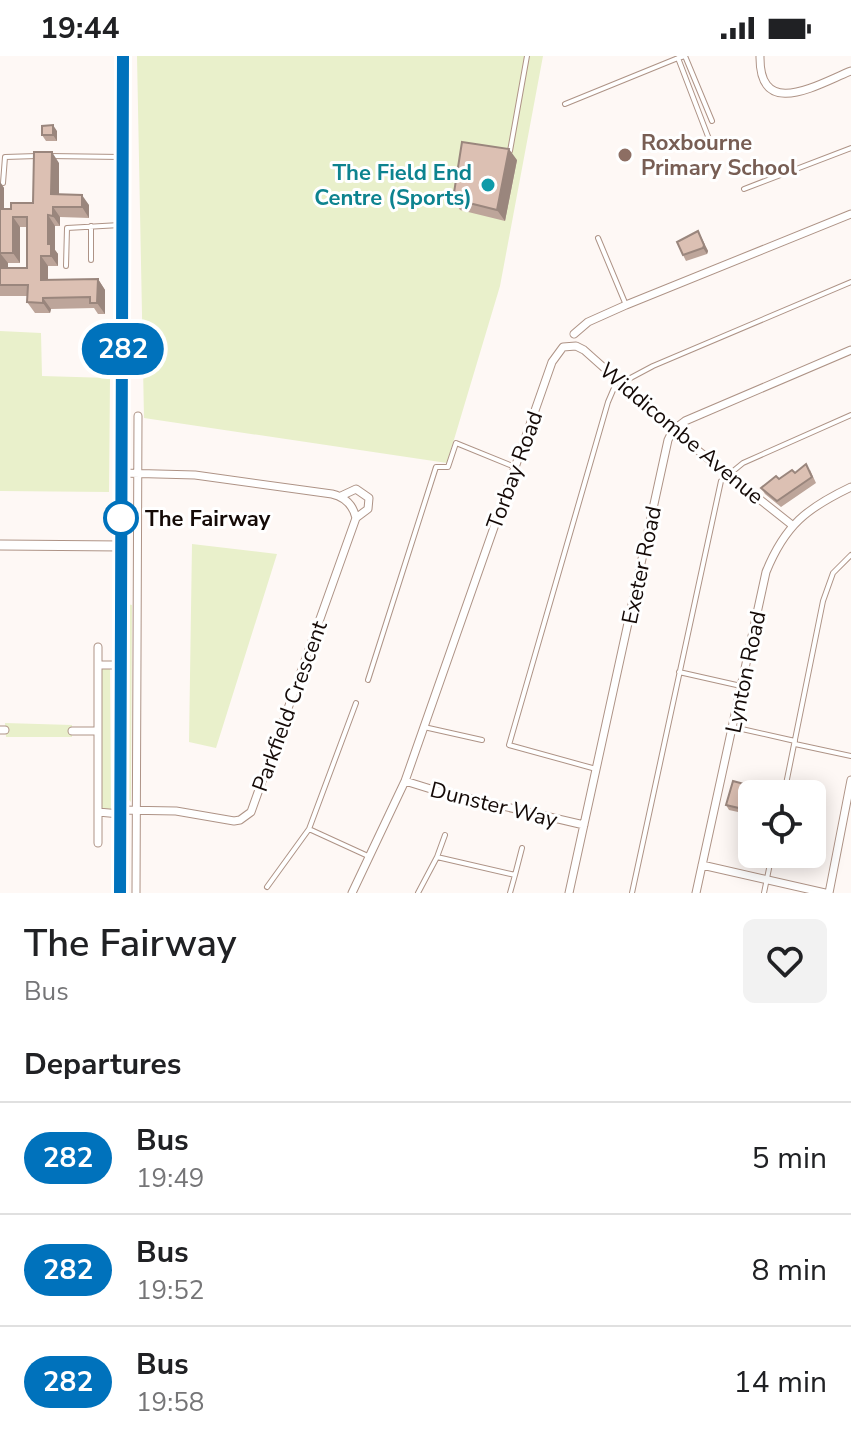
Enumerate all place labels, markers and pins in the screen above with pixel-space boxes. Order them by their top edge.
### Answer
place label: Roxbourne Primary School [641,128,797,183]
marker: Roxbourne Primary School [616,146,634,164]
place label: The Field End Centre (Sports) [314,158,472,213]
marker: The Field End Centre (Sports) [479,176,497,194]
marker: The Fairway [104,501,138,535]
place label: The Fairway [145,504,271,534]

